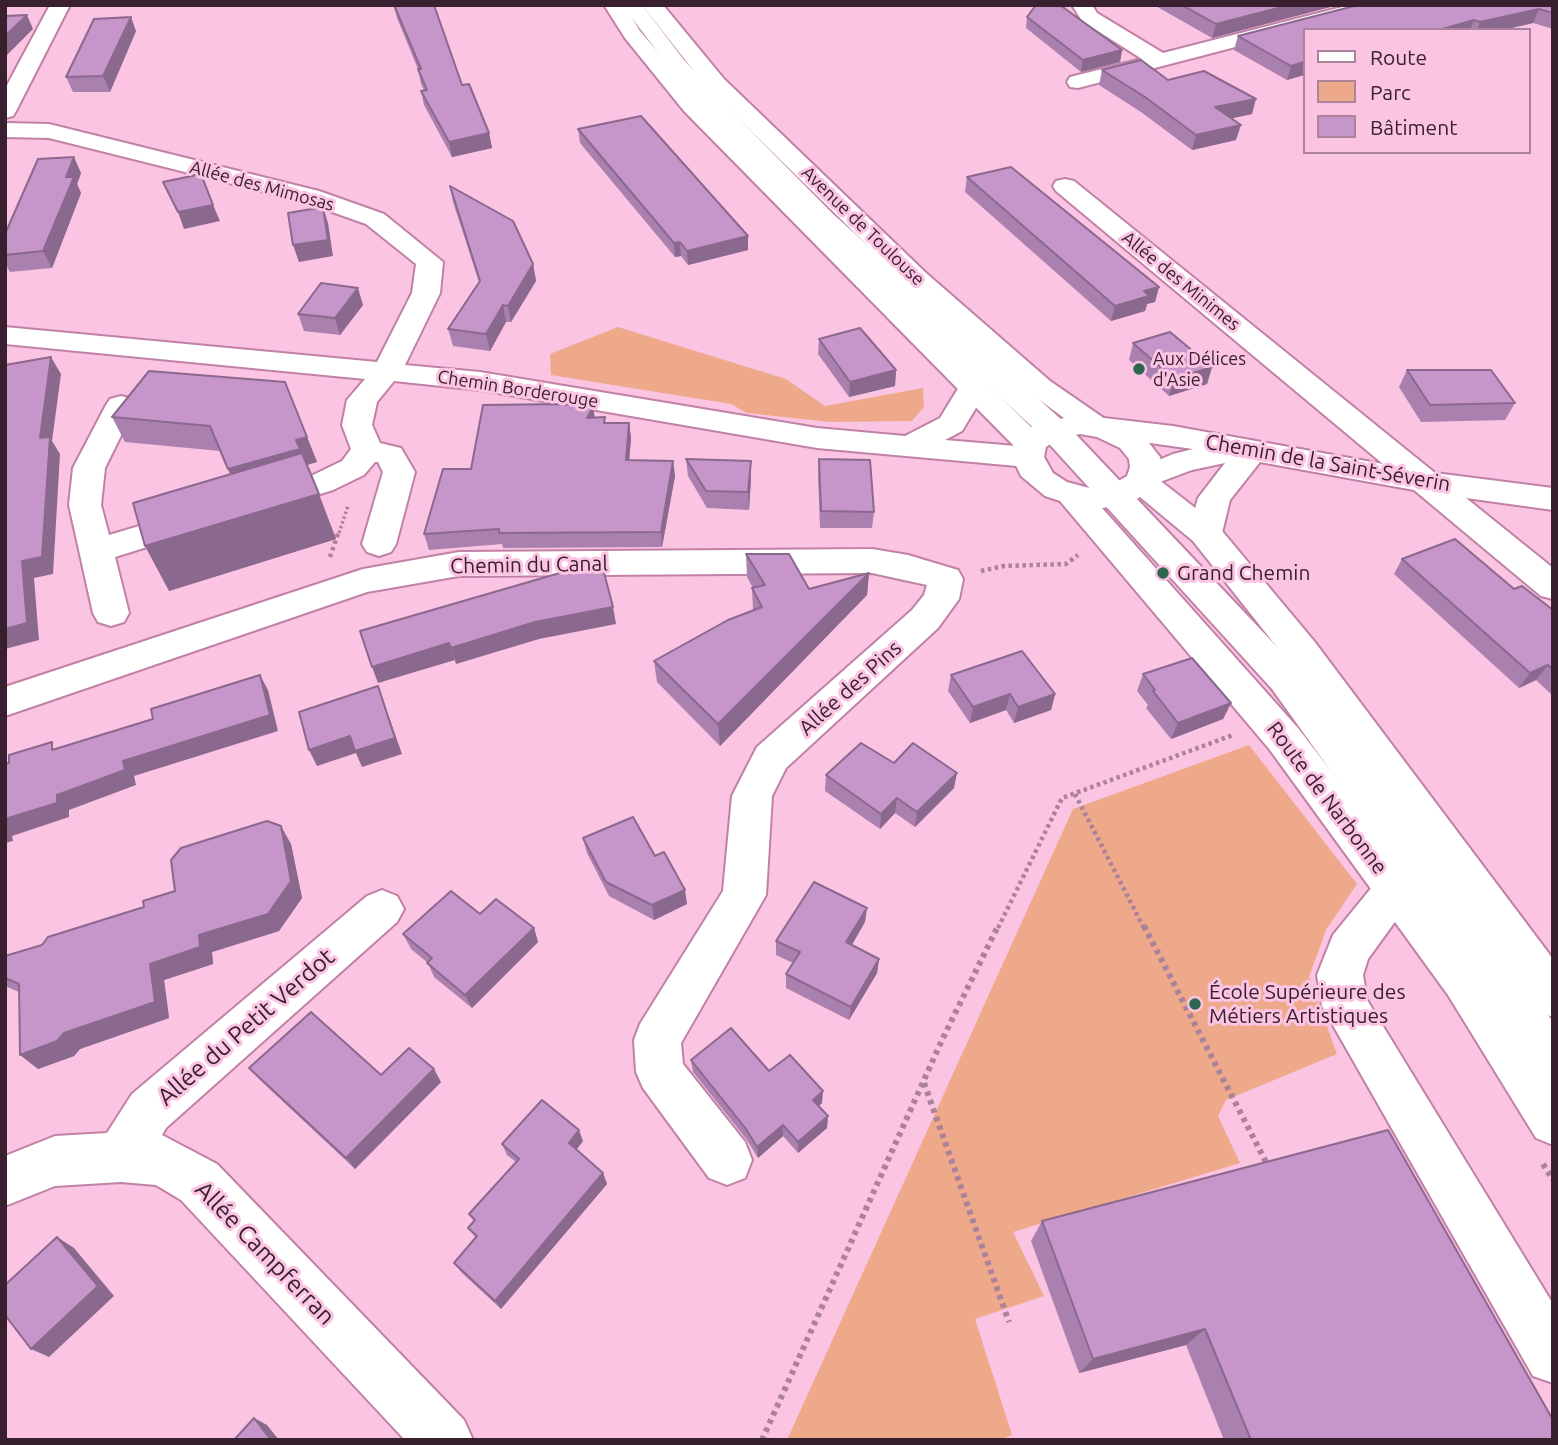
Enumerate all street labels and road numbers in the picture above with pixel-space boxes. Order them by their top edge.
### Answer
street label: Allée des Mimosas [187,156,337,216]
street label: Avenue de Toulouse [797,162,929,290]
street label: Allée des Minimes [1118,227,1244,335]
street label: Chemin Borderouge [436,366,600,412]
street label: Chemin de la Saint-Séverin [1203,429,1453,497]
street label: Chemin du Canal [450,551,608,579]
street label: Allée des Pins [794,635,906,741]
street label: Route de Narbonne [1261,717,1393,879]
street label: Allée du Petit Verdot [152,942,340,1112]
street label: Allée Campferran [189,1175,341,1331]

